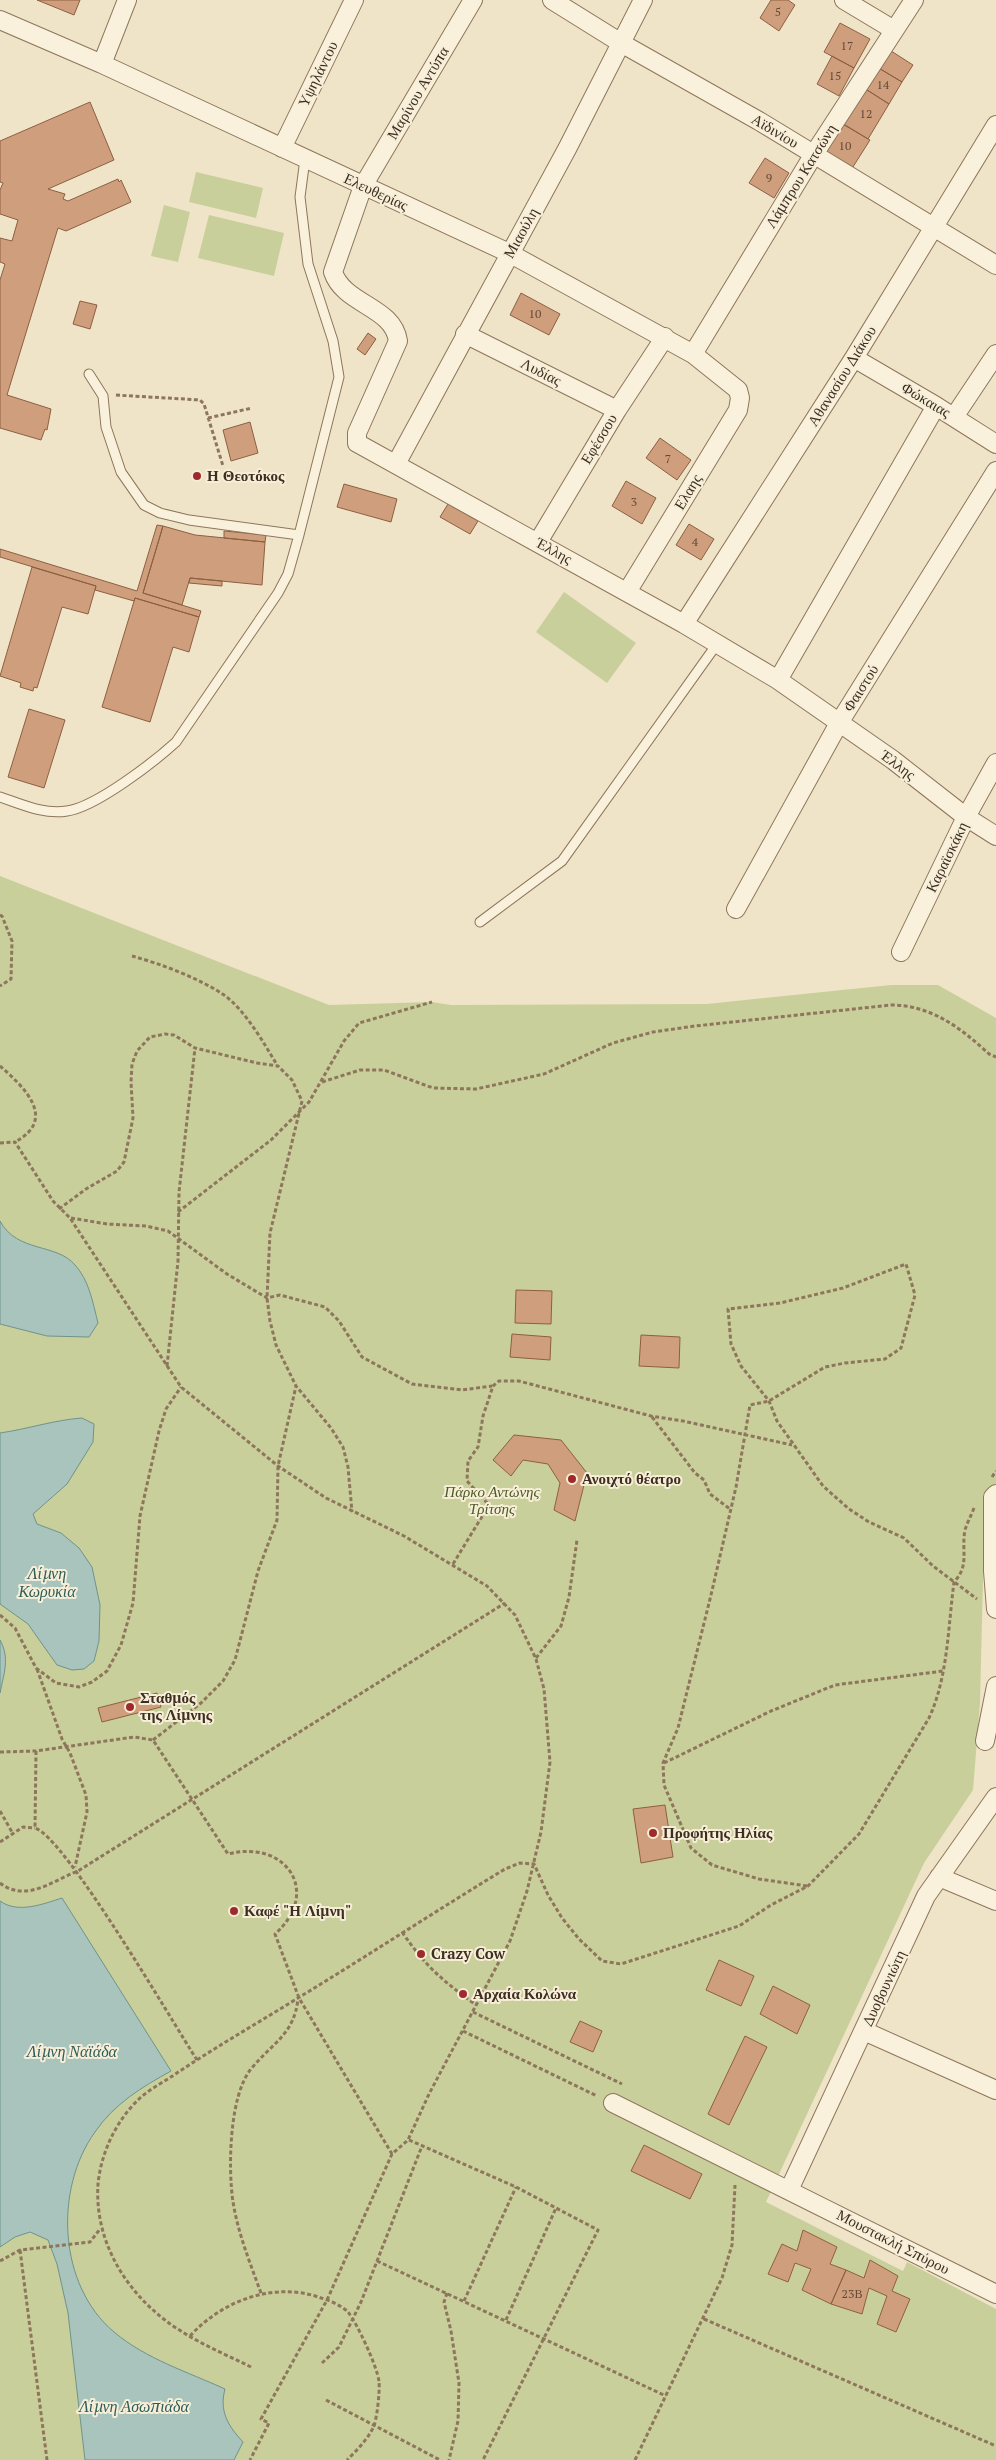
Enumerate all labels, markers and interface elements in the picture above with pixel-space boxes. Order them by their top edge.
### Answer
house number: 5 [775,4,781,19]
street label: Υψηλάντου [293,37,342,110]
house number: 17 [841,38,853,53]
street label: Μαρίνου Αντύπα [381,42,453,143]
house number: 15 [829,68,841,83]
house number: 14 [877,77,890,92]
house number: 12 [860,106,872,121]
street label: Αϊδινίου [748,108,803,152]
street label: Λάμπρου Κατσώνη [760,119,840,231]
house number: 10 [839,138,851,153]
street label: Ελευθερίας [341,167,412,215]
house number: 9 [766,170,772,185]
street label: Μιαούλη [498,203,542,261]
house number: 10 [529,306,541,321]
street label: Αθανασίου Διάκου [802,321,880,430]
street label: Λυδίας [518,352,565,390]
street label: Φώκαιας [898,377,955,422]
street label: Εφέσσου [575,410,621,467]
house number: 7 [665,451,671,466]
place label: Η Θεοτόκος [207,465,285,485]
marker: Η Θεοτόκος [191,470,203,482]
street label: Ελαης [669,470,706,513]
house number: 3 [631,494,637,509]
street label: Έλλης [532,532,576,568]
house number: 4 [692,534,699,549]
street label: Φαιστού [838,660,882,715]
street label: Έλλης [876,744,920,784]
street label: Καραϊσκάκη [920,818,972,895]
place label: Ανοιχτό θέατρο [582,1468,681,1488]
marker: Ανοιχτό θέατρο [566,1473,578,1485]
park label: Πάρκο Αντώνης Τρίτσης [443,1481,541,1518]
water label: Λίμνη Κωρυκία [17,1562,76,1602]
place label: Σταθμός της Λίμνης [140,1687,213,1724]
marker: Σταθμός της Λίμνης [124,1701,136,1713]
place label: Προφήτης Ηλίας [663,1822,773,1842]
marker: Προφήτης Ηλίας [647,1827,659,1839]
place label: Καφέ "Η Λίμνη" [244,1900,351,1920]
marker: Καφέ "Η Λίμνη" [228,1905,240,1917]
place label: Crazy Cow [431,1943,505,1963]
street label: Δυοβουνιώτη [857,1946,909,2029]
marker: Crazy Cow [415,1948,427,1960]
place label: Αρχαία Κολώνα [473,1983,577,2003]
marker: Αρχαία Κολώνα [457,1988,469,2000]
water label: Λίμνη Ναϊάδα [25,2040,118,2062]
street label: Μουστακλή Σπύρου [834,2204,953,2278]
house number: 23Β [842,2286,862,2301]
water label: Λίμνη Ασωπιάδα [77,2395,189,2417]

